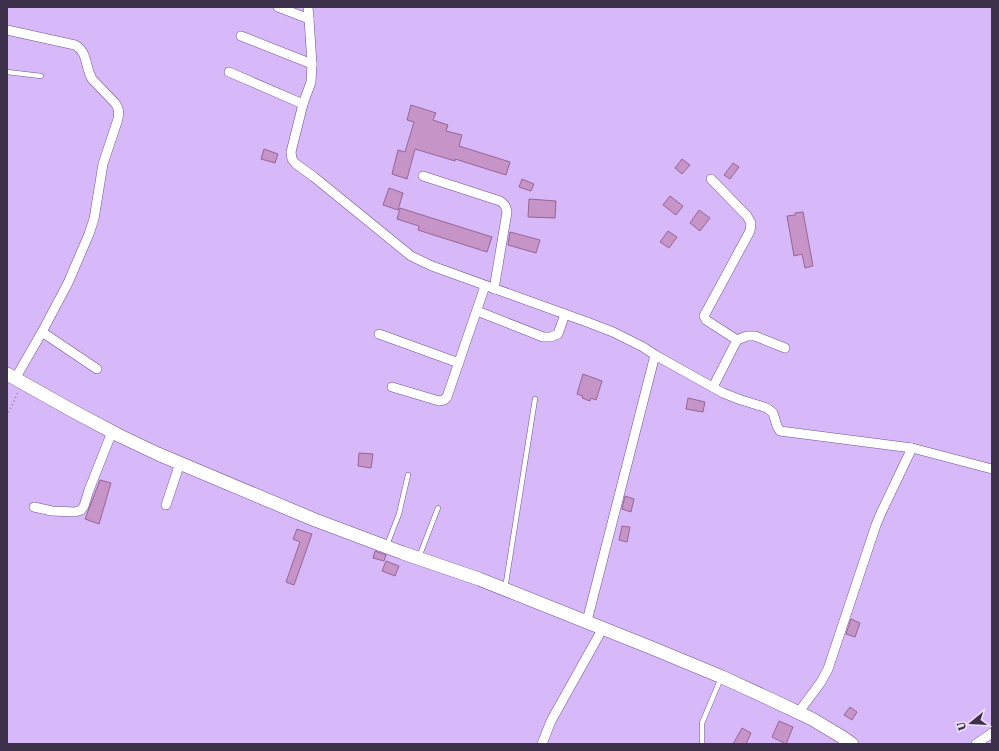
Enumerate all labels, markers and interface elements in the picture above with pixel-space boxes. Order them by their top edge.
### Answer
north arrow [951,703,991,743]
text: U [954,719,969,732]

